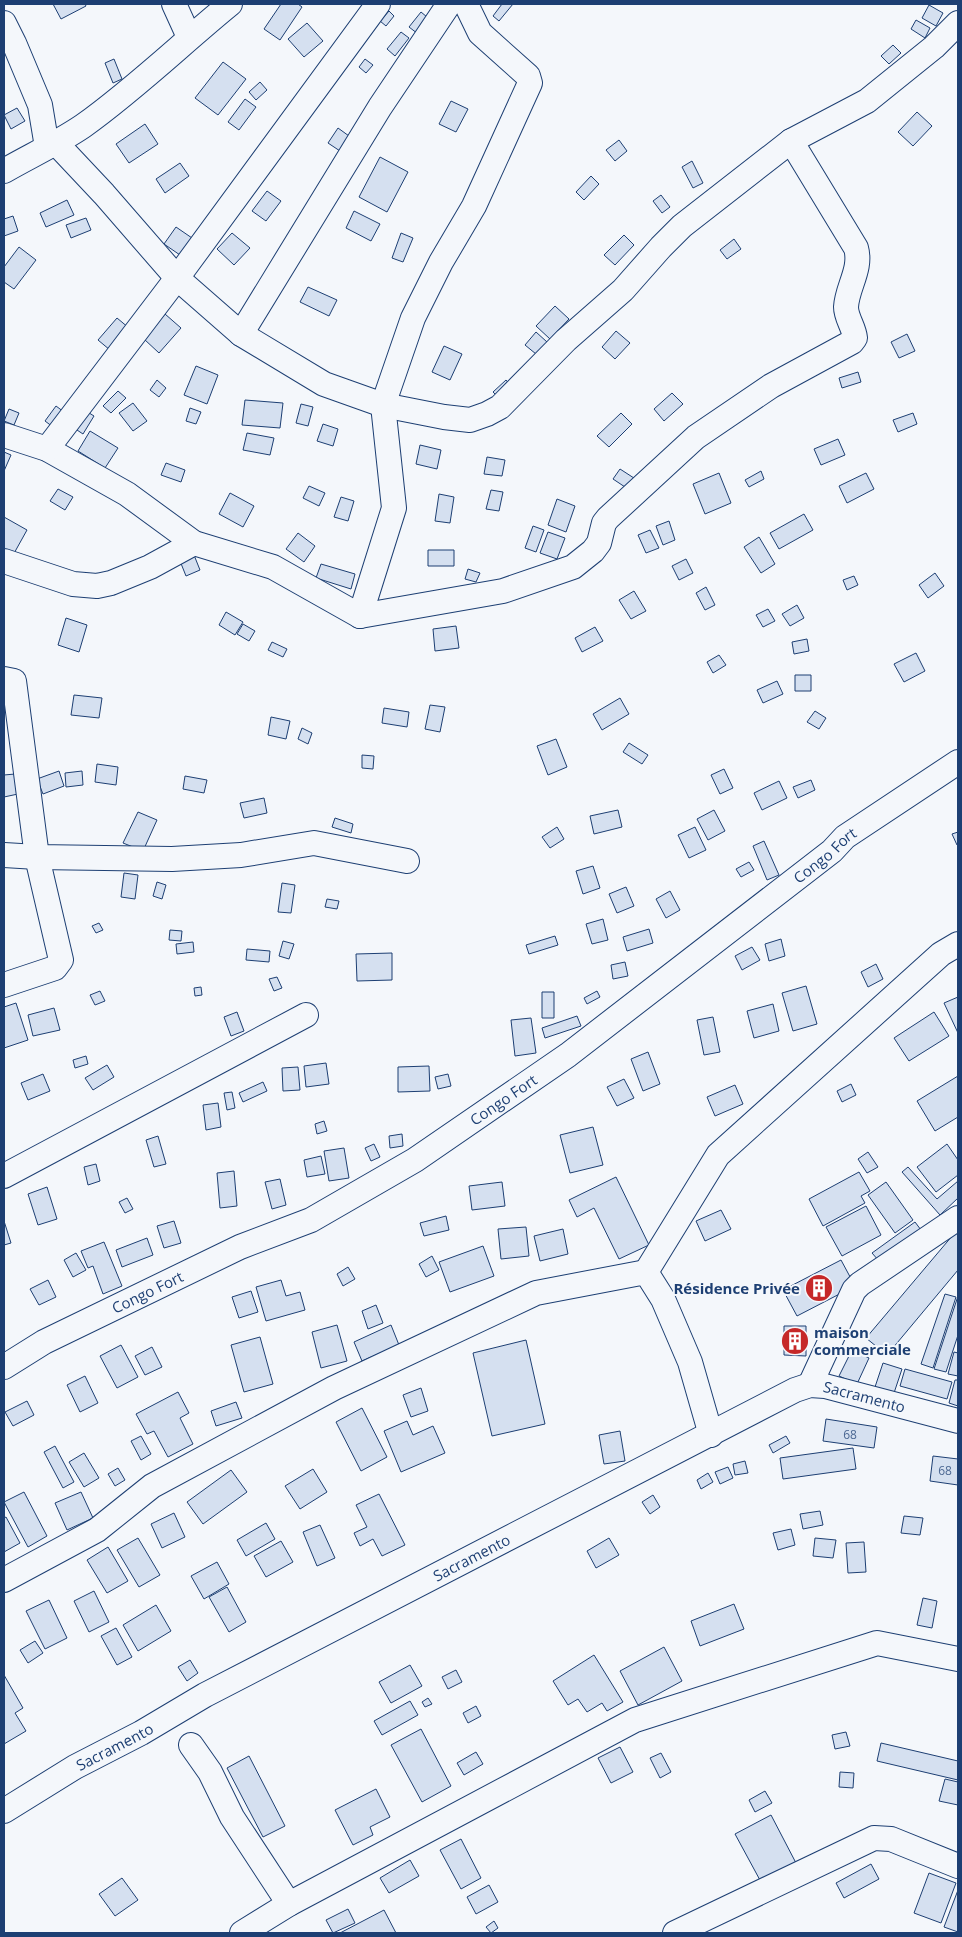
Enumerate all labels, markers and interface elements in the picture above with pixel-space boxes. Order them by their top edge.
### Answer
street label: Congo Fort [789,822,860,887]
street label: Congo Fort [466,1069,541,1130]
street label: Congo Fort [108,1266,186,1318]
building icon: Résidence Privée [804,1273,834,1303]
place label: Résidence Privée [673,1278,800,1298]
place label: maison commerciale [814,1322,911,1359]
building icon: maison commerciale [780,1326,810,1356]
street label: Sacramento [821,1376,908,1417]
house number: 68 [843,1426,857,1443]
house number: 68 [938,1462,952,1479]
street label: Sacramento [429,1529,513,1586]
street label: Sacramento [73,1718,157,1775]

